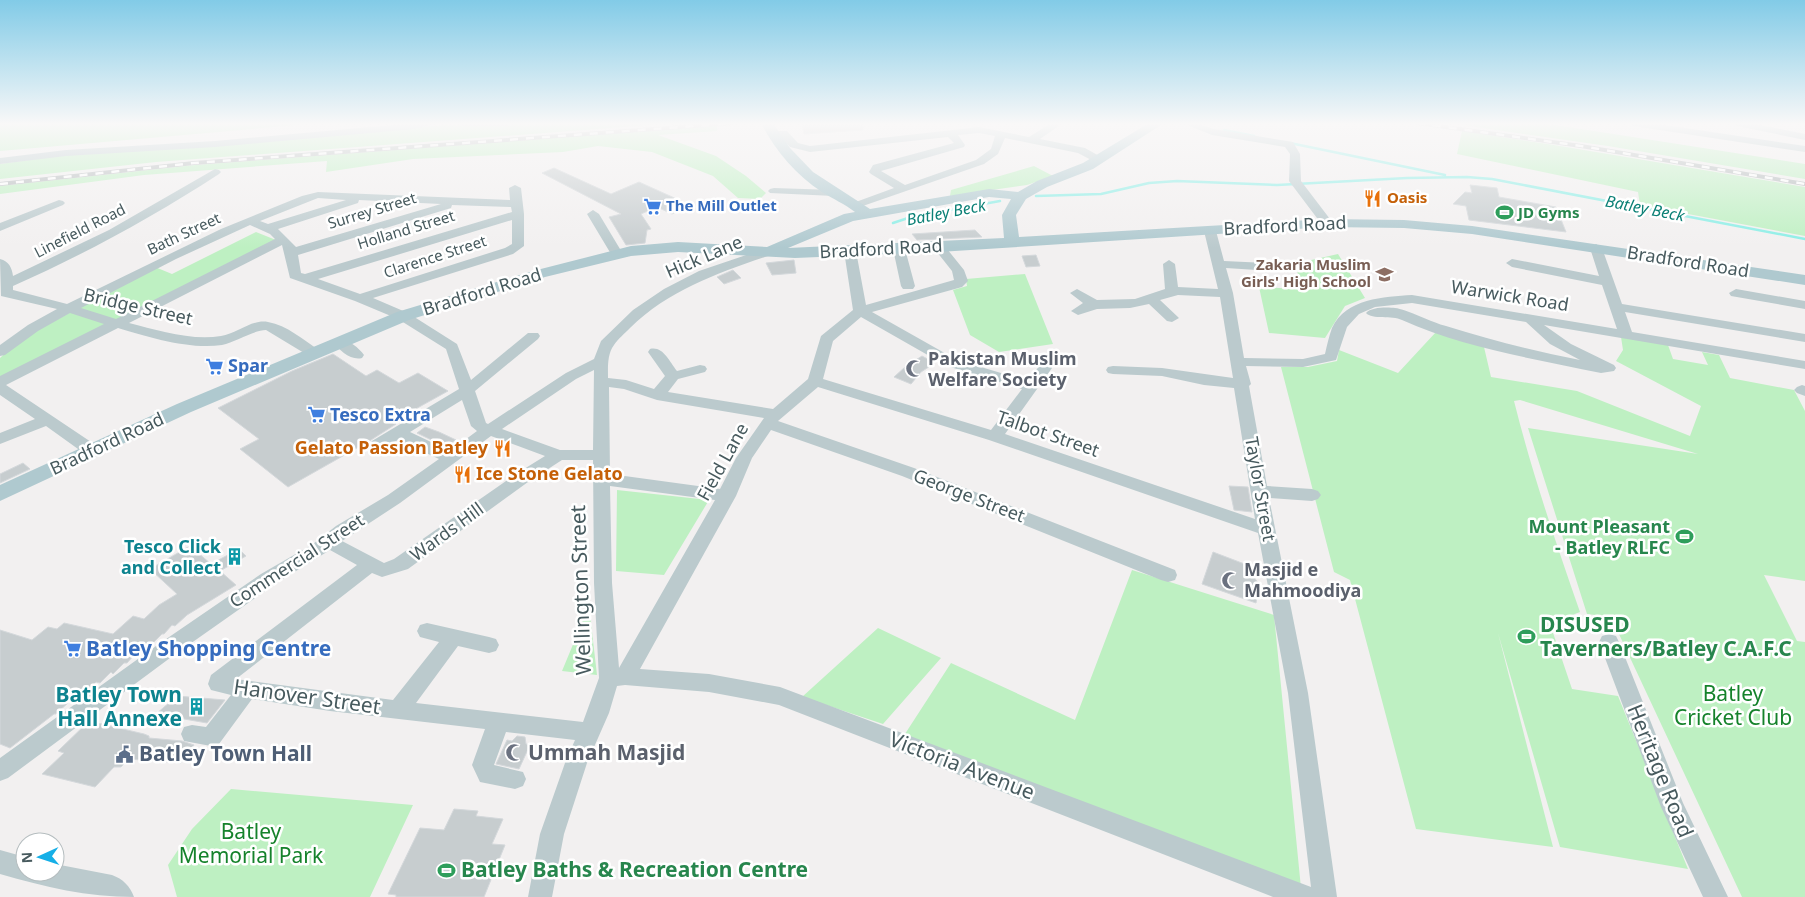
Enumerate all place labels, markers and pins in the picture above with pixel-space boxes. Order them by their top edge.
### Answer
place label: Oasis [1387,187,1427,207]
restaurant icon: Oasis [1363,188,1383,208]
place label: The Mill Outlet [666,195,777,215]
supermarket icon: The Mill Outlet [642,196,662,216]
place label: JD Gyms [1516,202,1579,222]
sports icon: JD Gyms [1494,203,1514,223]
place label: Zakaria Muslim Girls' High School [1241,254,1371,291]
school or university icon: Zakaria Muslim Girls' High School [1375,264,1395,284]
place label: Pakistan Muslim Welfare Society [928,346,1077,391]
place label: Spar [228,353,268,377]
supermarket icon: Spar [204,356,224,376]
mosque icon: Pakistan Muslim Welfare Society [904,359,924,379]
place label: Tesco Extra [330,402,431,426]
supermarket icon: Tesco Extra [306,405,326,425]
place label: Gelato Passion Batley [295,435,489,459]
restaurant icon: Gelato Passion Batley [492,438,512,458]
place label: Ice Stone Gelato [476,461,623,485]
restaurant icon: Ice Stone Gelato [452,464,472,484]
place label: Mount Pleasant - Batley RLFC [1528,514,1670,559]
sports icon: Mount Pleasant - Batley RLFC [1674,527,1694,547]
place label: Tesco Click and Collect [121,534,222,579]
building icon: Tesco Click and Collect [225,547,245,567]
place label: Masjid e Mahmoodiya [1244,557,1361,602]
mosque icon: Masjid e Mahmoodiya [1220,570,1240,590]
place label: DISUSED Taverners/Batley C.A.F.C [1540,610,1792,662]
sports icon: DISUSED Taverners/Batley C.A.F.C [1516,627,1536,647]
place label: Batley Shopping Centre [86,634,331,662]
supermarket icon: Batley Shopping Centre [62,639,82,659]
place label: Batley Town Hall Annexe [56,680,182,732]
building icon: Batley Town Hall Annexe [186,697,206,717]
place label: Ummah Masjid [528,738,685,766]
place label: Batley Town Hall [139,739,312,767]
mosque icon: Ummah Masjid [504,743,524,763]
public building icon: Batley Town Hall [115,744,135,764]
place label: Batley Baths & Recreation Centre [461,855,808,883]
sports icon: Batley Baths & Recreation Centre [437,860,457,880]

